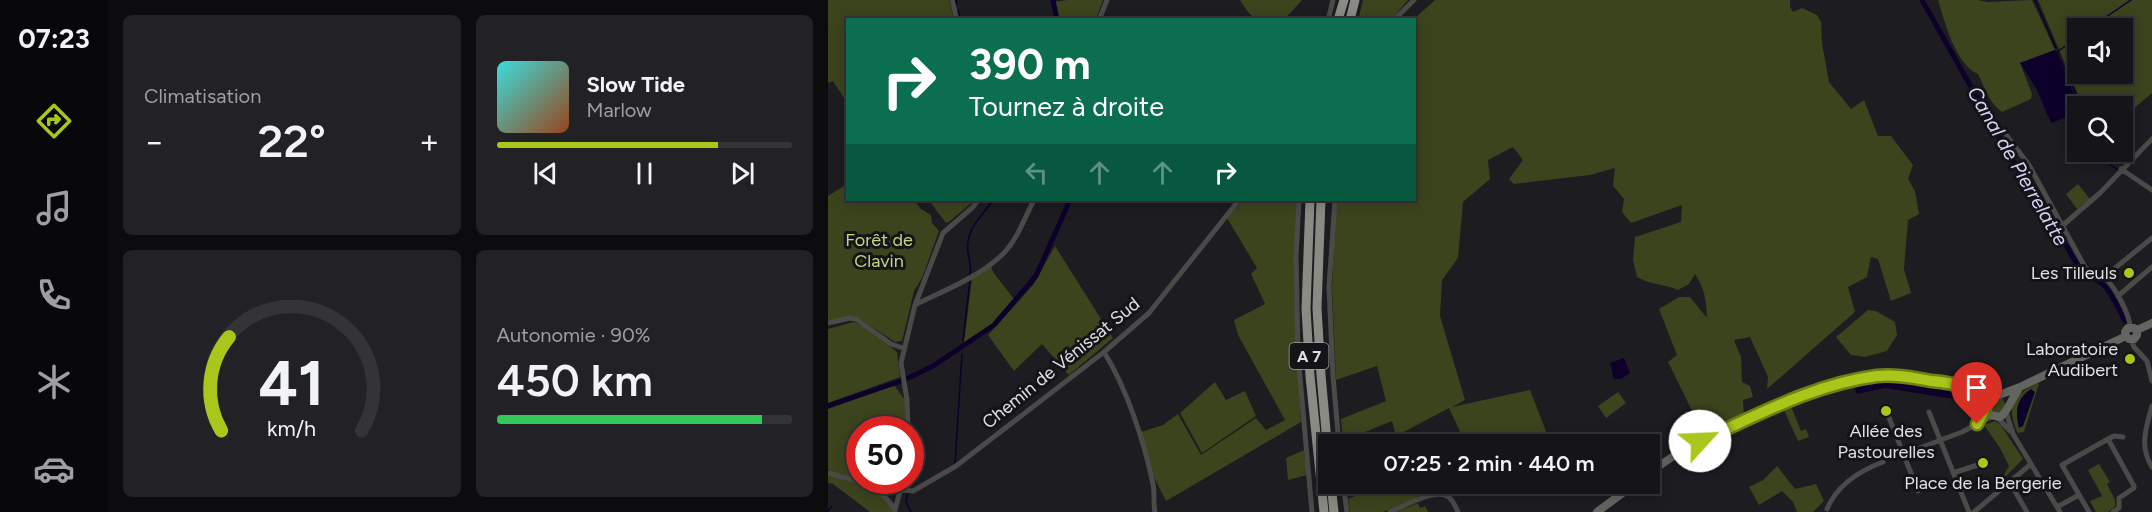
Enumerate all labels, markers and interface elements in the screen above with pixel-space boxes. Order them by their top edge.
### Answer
map controls [2067,18,2133,162]
button: sound [2067,18,2133,84]
text: 07:23 [18,22,90,55]
text: 390 m [969,39,1091,90]
icon: right [870,42,948,120]
text: Slow Tide [587,71,685,98]
water label: Canal de Pierrelatte [1963,82,2074,250]
text: Climatisation [144,84,261,108]
text: Tournez à droite [969,90,1164,123]
button: search [2067,96,2133,162]
text: Marlow [587,98,652,122]
icon: directions [33,100,75,142]
text: 22° [258,114,326,168]
text: − [144,122,165,161]
text: + [419,122,439,161]
icon: left [1020,156,1053,189]
icon: ahead [1083,156,1116,189]
icon: ahead [1146,156,1179,189]
icon: right [1209,156,1242,189]
icon: previous [529,157,562,190]
icon: pause [628,157,661,190]
icon: next [726,157,759,190]
icon: music [33,187,75,229]
park label: Forêt de Clavin [845,229,913,272]
place label: Les Tilleuls [2031,262,2117,284]
marker: Les Tilleuls [2122,266,2136,280]
icon: phone [33,274,75,316]
street label: Chemin de Vénissat Sud [978,293,1144,433]
text: Autonomie · 90% [497,323,650,347]
place label: Laboratoire Audibert [2026,338,2118,381]
road number: A 7 [1290,343,1328,369]
text: 41 [259,346,325,421]
marker: Laboratoire Audibert [2123,352,2137,366]
text: 450 km [497,353,653,407]
icon: climate [33,361,75,403]
pin [1951,362,2002,424]
icon: arrive [1960,371,1993,404]
marker: Allée des Pastourelles [1879,404,1893,418]
position arrow [1668,409,1732,473]
text: km/h [267,416,316,441]
speed limit sign: 50 [846,416,924,494]
place label: Allée des Pastourelles [1837,420,1935,463]
icon: car [33,448,75,490]
text: 07:25 · 2 min · 440 m [1383,450,1595,477]
marker: Place de la Bergerie [1976,456,1990,470]
place label: Place de la Bergerie [1904,472,2062,494]

